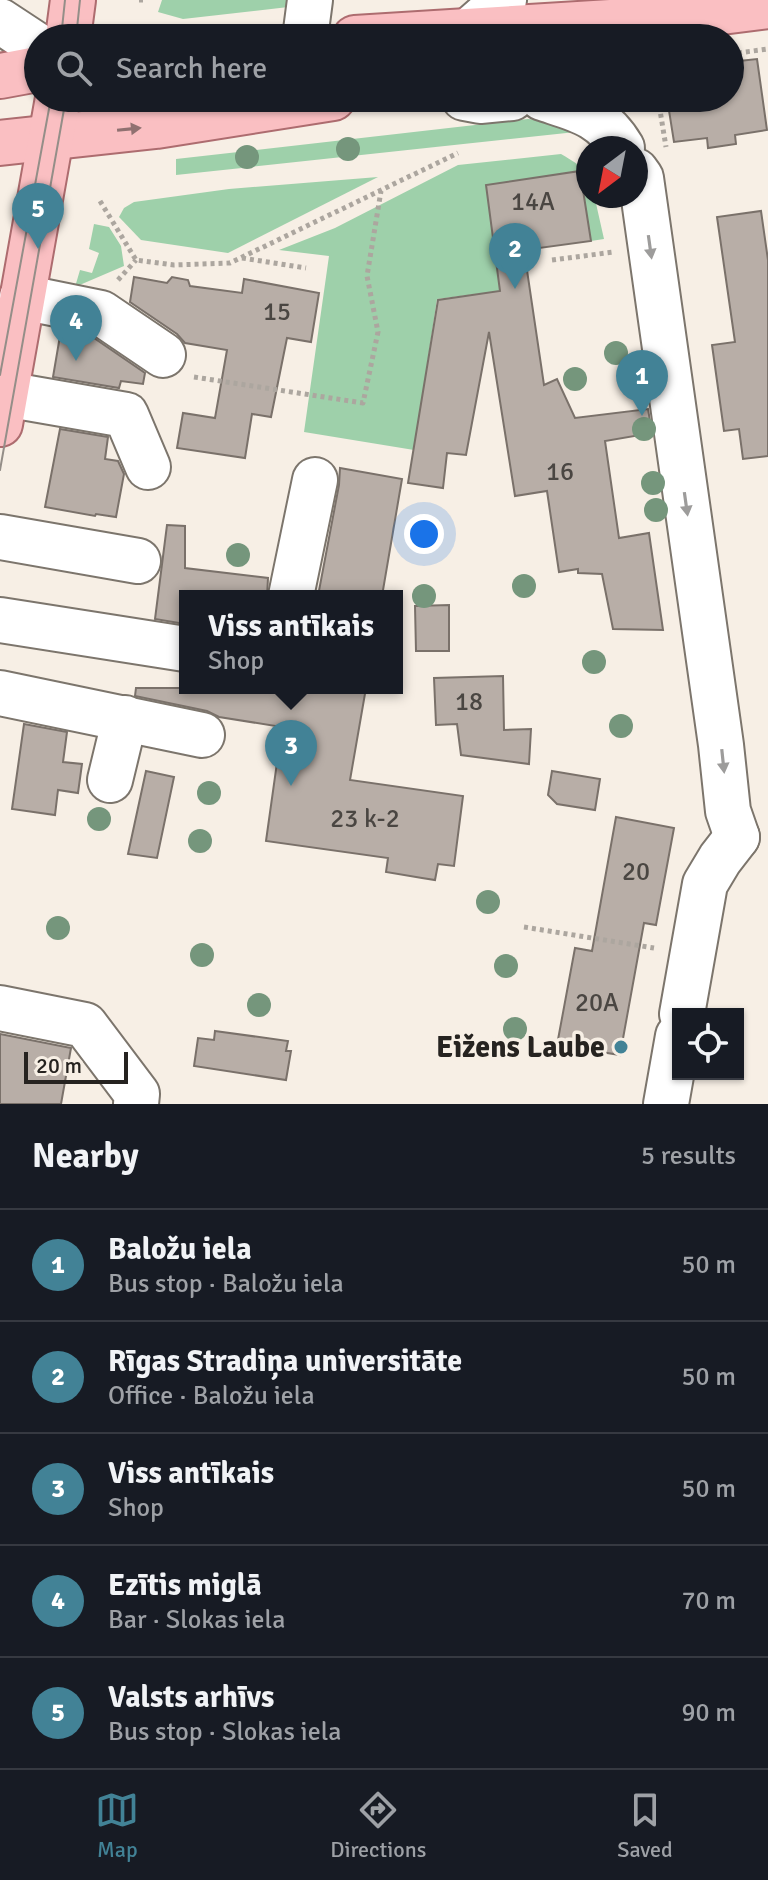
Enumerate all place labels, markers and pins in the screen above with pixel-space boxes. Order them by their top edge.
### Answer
pin: 5 [12,183,64,249]
pin: 2 [489,223,541,289]
pin: 4 [50,295,102,361]
pin: 1 [616,350,668,416]
pin: 3 [265,720,317,786]
place label: Eižens Laube [436,1029,605,1066]
marker: Eižens Laube [612,1038,630,1056]

